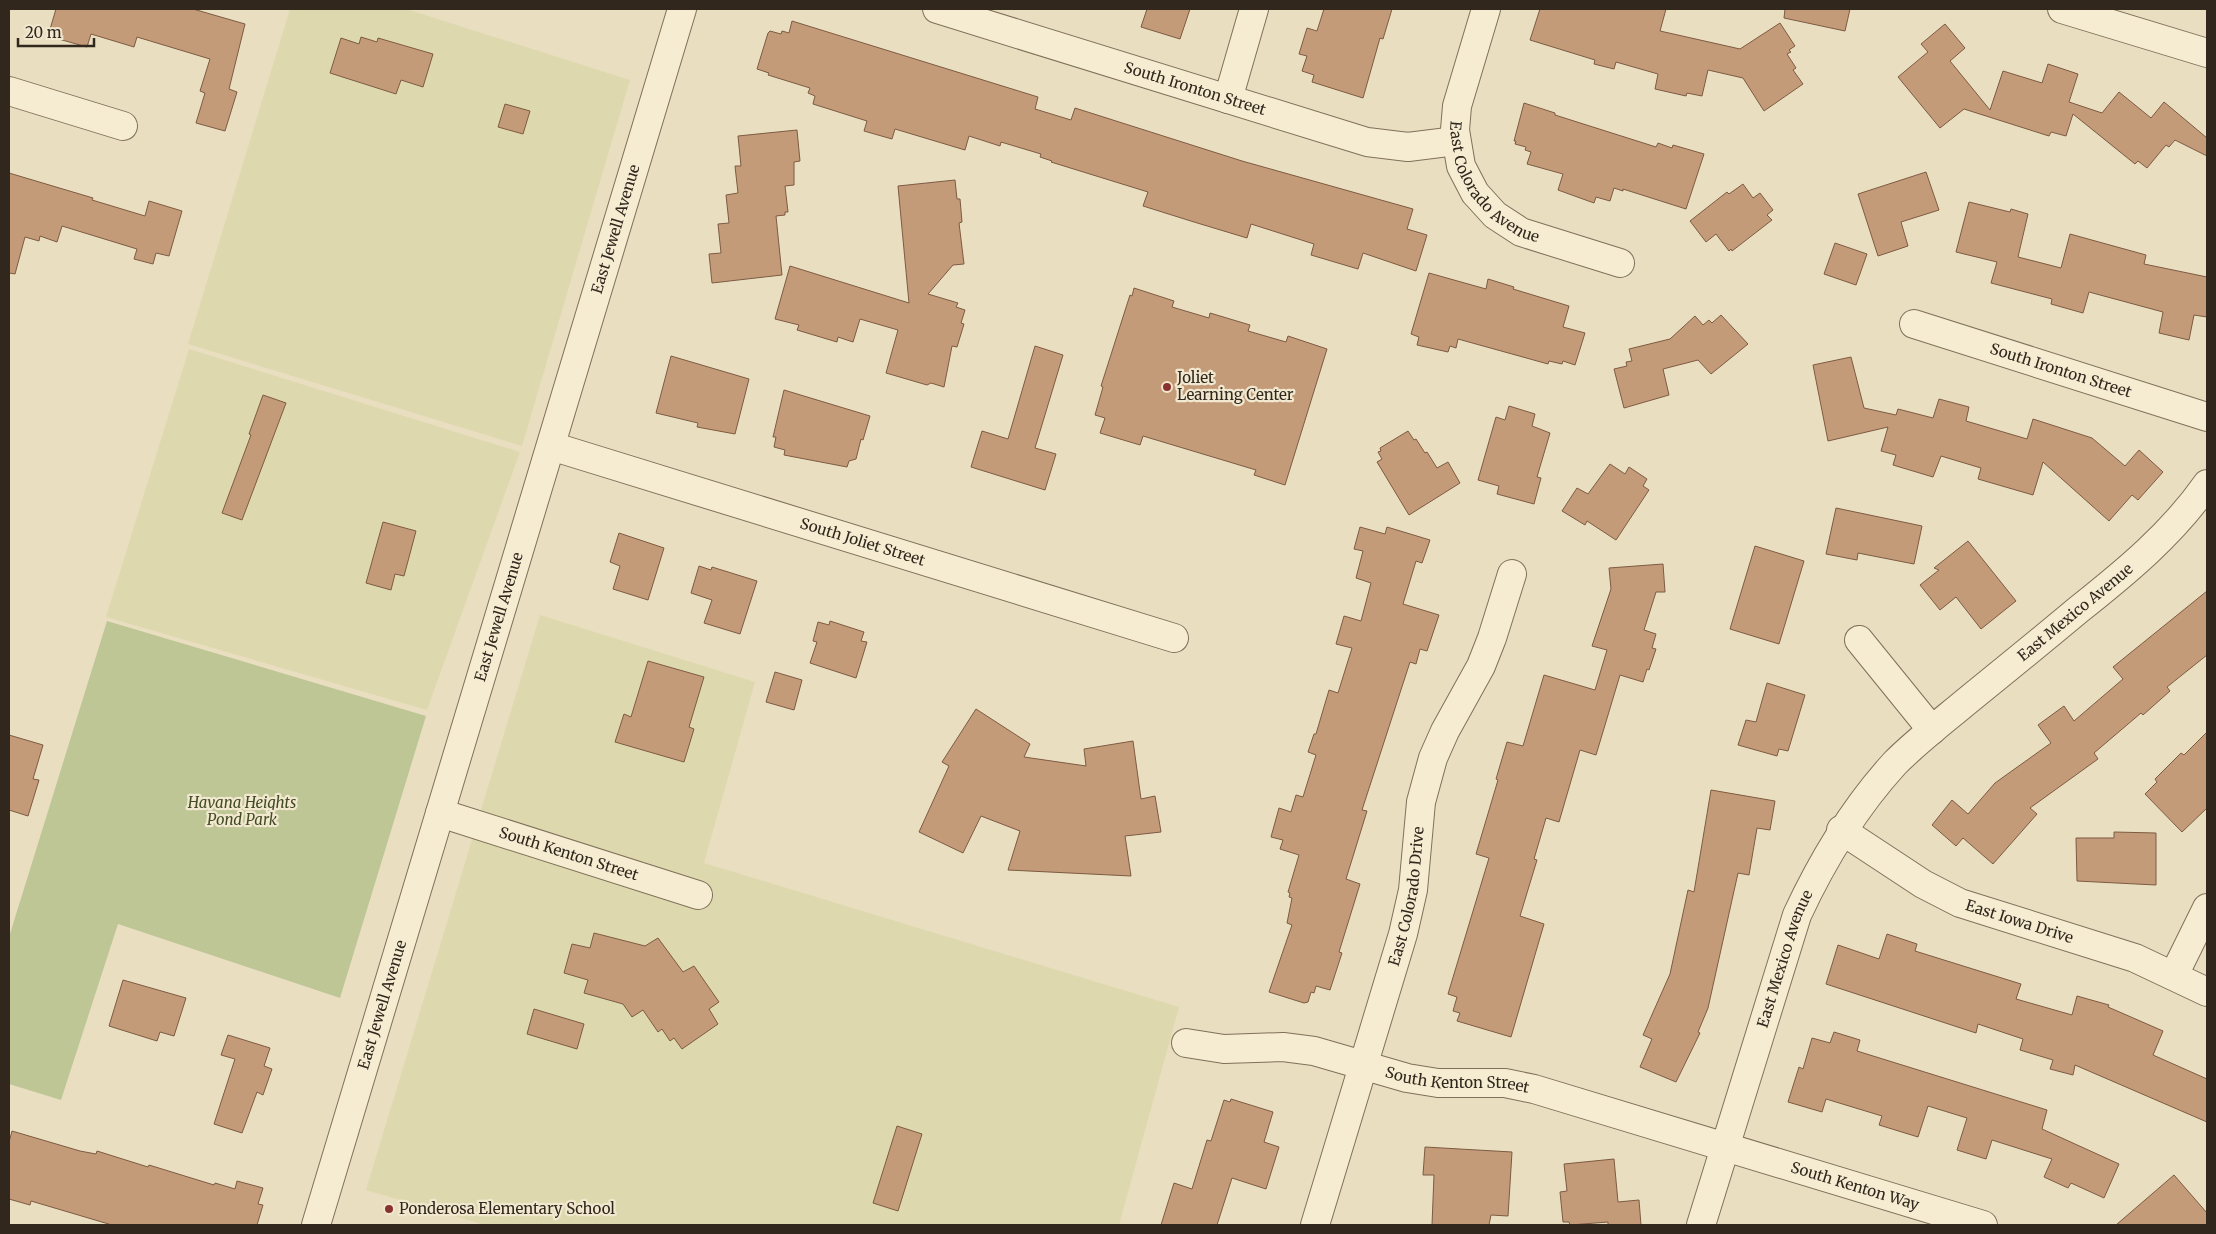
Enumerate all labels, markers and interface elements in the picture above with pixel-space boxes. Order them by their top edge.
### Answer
scale bar [18,15,94,47]
text: 20 m [25,23,62,42]
street label: South Ironton Street [1122,57,1268,119]
street label: East Colorado Avenue [1446,120,1542,246]
street label: East Jewell Avenue [587,162,644,296]
street label: South Ironton Street [1988,339,2134,401]
place label: Joliet Learning Center [1176,368,1294,404]
marker: Joliet Learning Center [1161,381,1173,393]
street label: South Joliet Street [798,513,928,570]
street label: East Jewell Avenue [470,550,527,684]
street label: East Mexico Avenue [2013,559,2137,665]
park label: Havana Heights Pond Park [187,793,296,829]
street label: South Kenton Street [497,822,641,884]
street label: East Colorado Drive [1384,826,1428,968]
street label: East Mexico Avenue [1753,887,1817,1030]
street label: East Iowa Drive [1963,895,2076,947]
street label: East Jewell Avenue [353,938,410,1072]
street label: South Kenton Street [1383,1062,1531,1097]
street label: South Kenton Way [1789,1157,1922,1214]
place label: Ponderosa Elementary School [399,1199,615,1218]
marker: Ponderosa Elementary School [383,1203,395,1215]

